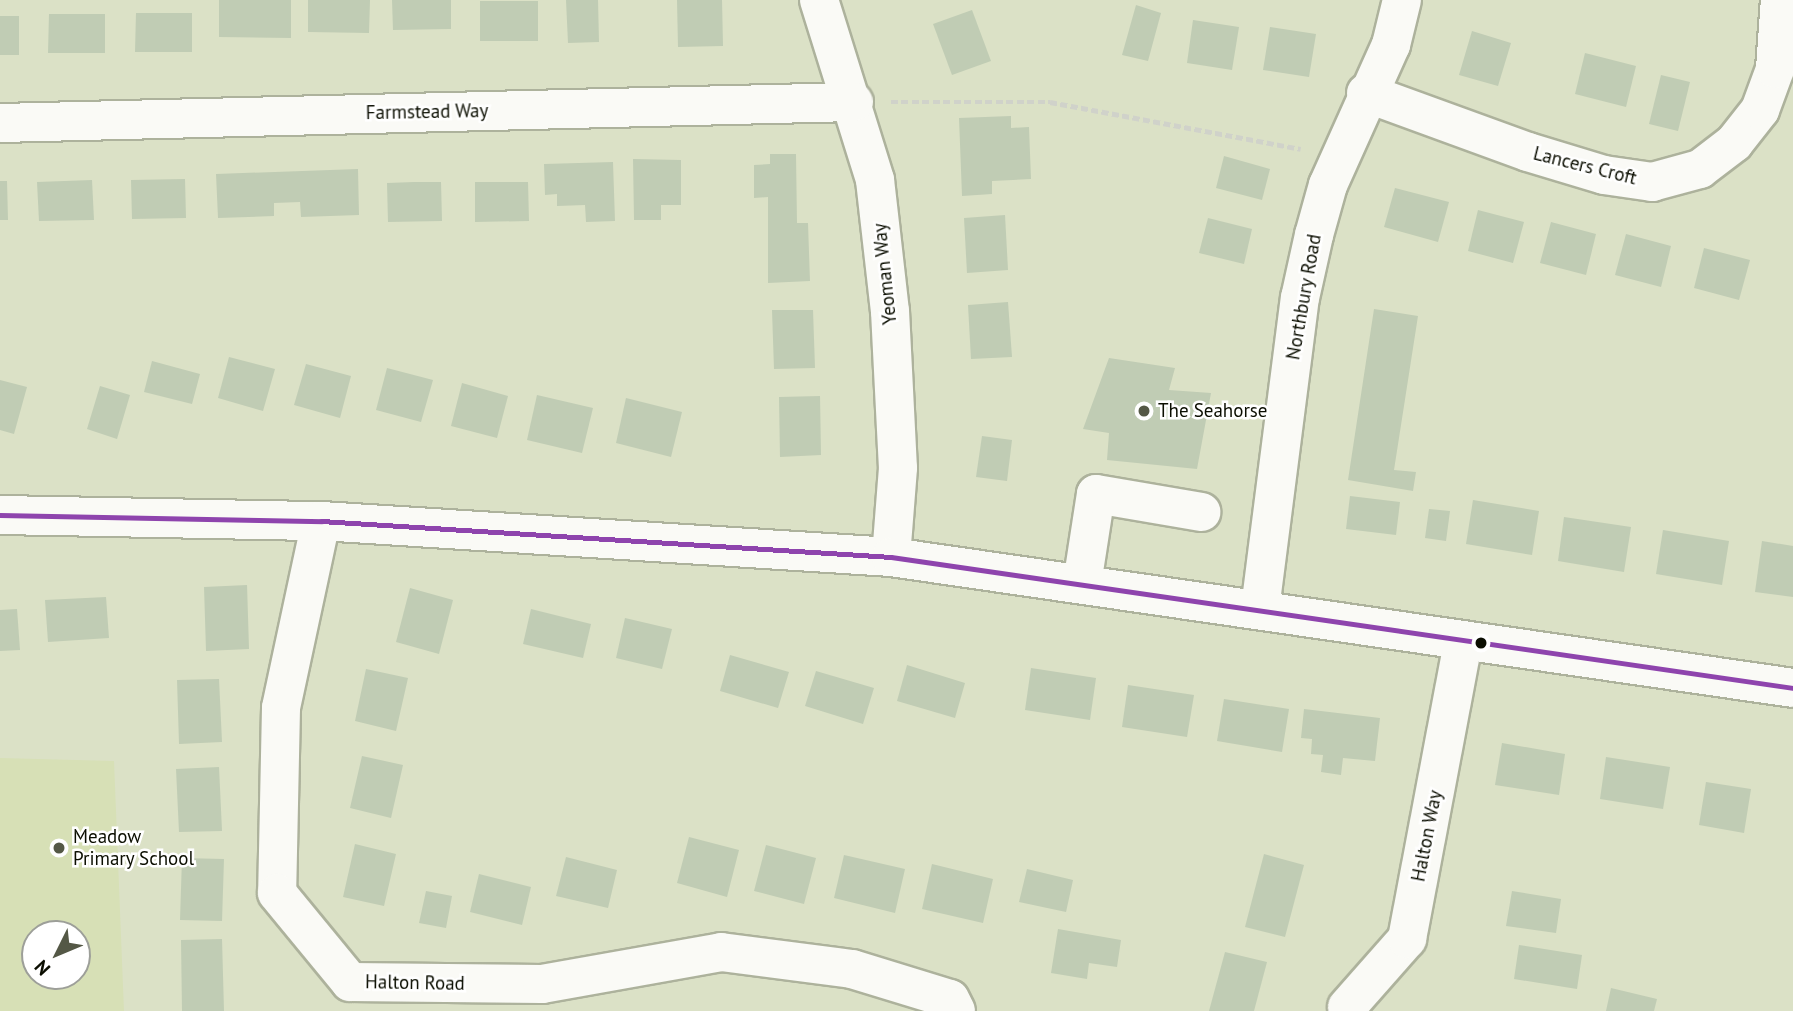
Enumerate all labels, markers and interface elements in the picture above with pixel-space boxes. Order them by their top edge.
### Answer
street label: Farmstead Way [365,100,489,124]
street label: Lancers Croft [1531,142,1639,190]
street label: Yeoman Way [868,222,902,326]
street label: Northbury Road [1282,232,1326,362]
place label: The Seahorse [1158,400,1268,422]
marker: The Seahorse [1136,403,1152,419]
unlabelled marker [1474,636,1488,650]
street label: Halton Way [1407,788,1447,884]
place label: Meadow Primary School [73,826,195,870]
marker: Meadow Primary School [51,840,67,856]
north arrow [21,920,91,990]
text: N [29,955,55,981]
street label: Halton Road [365,971,465,995]

